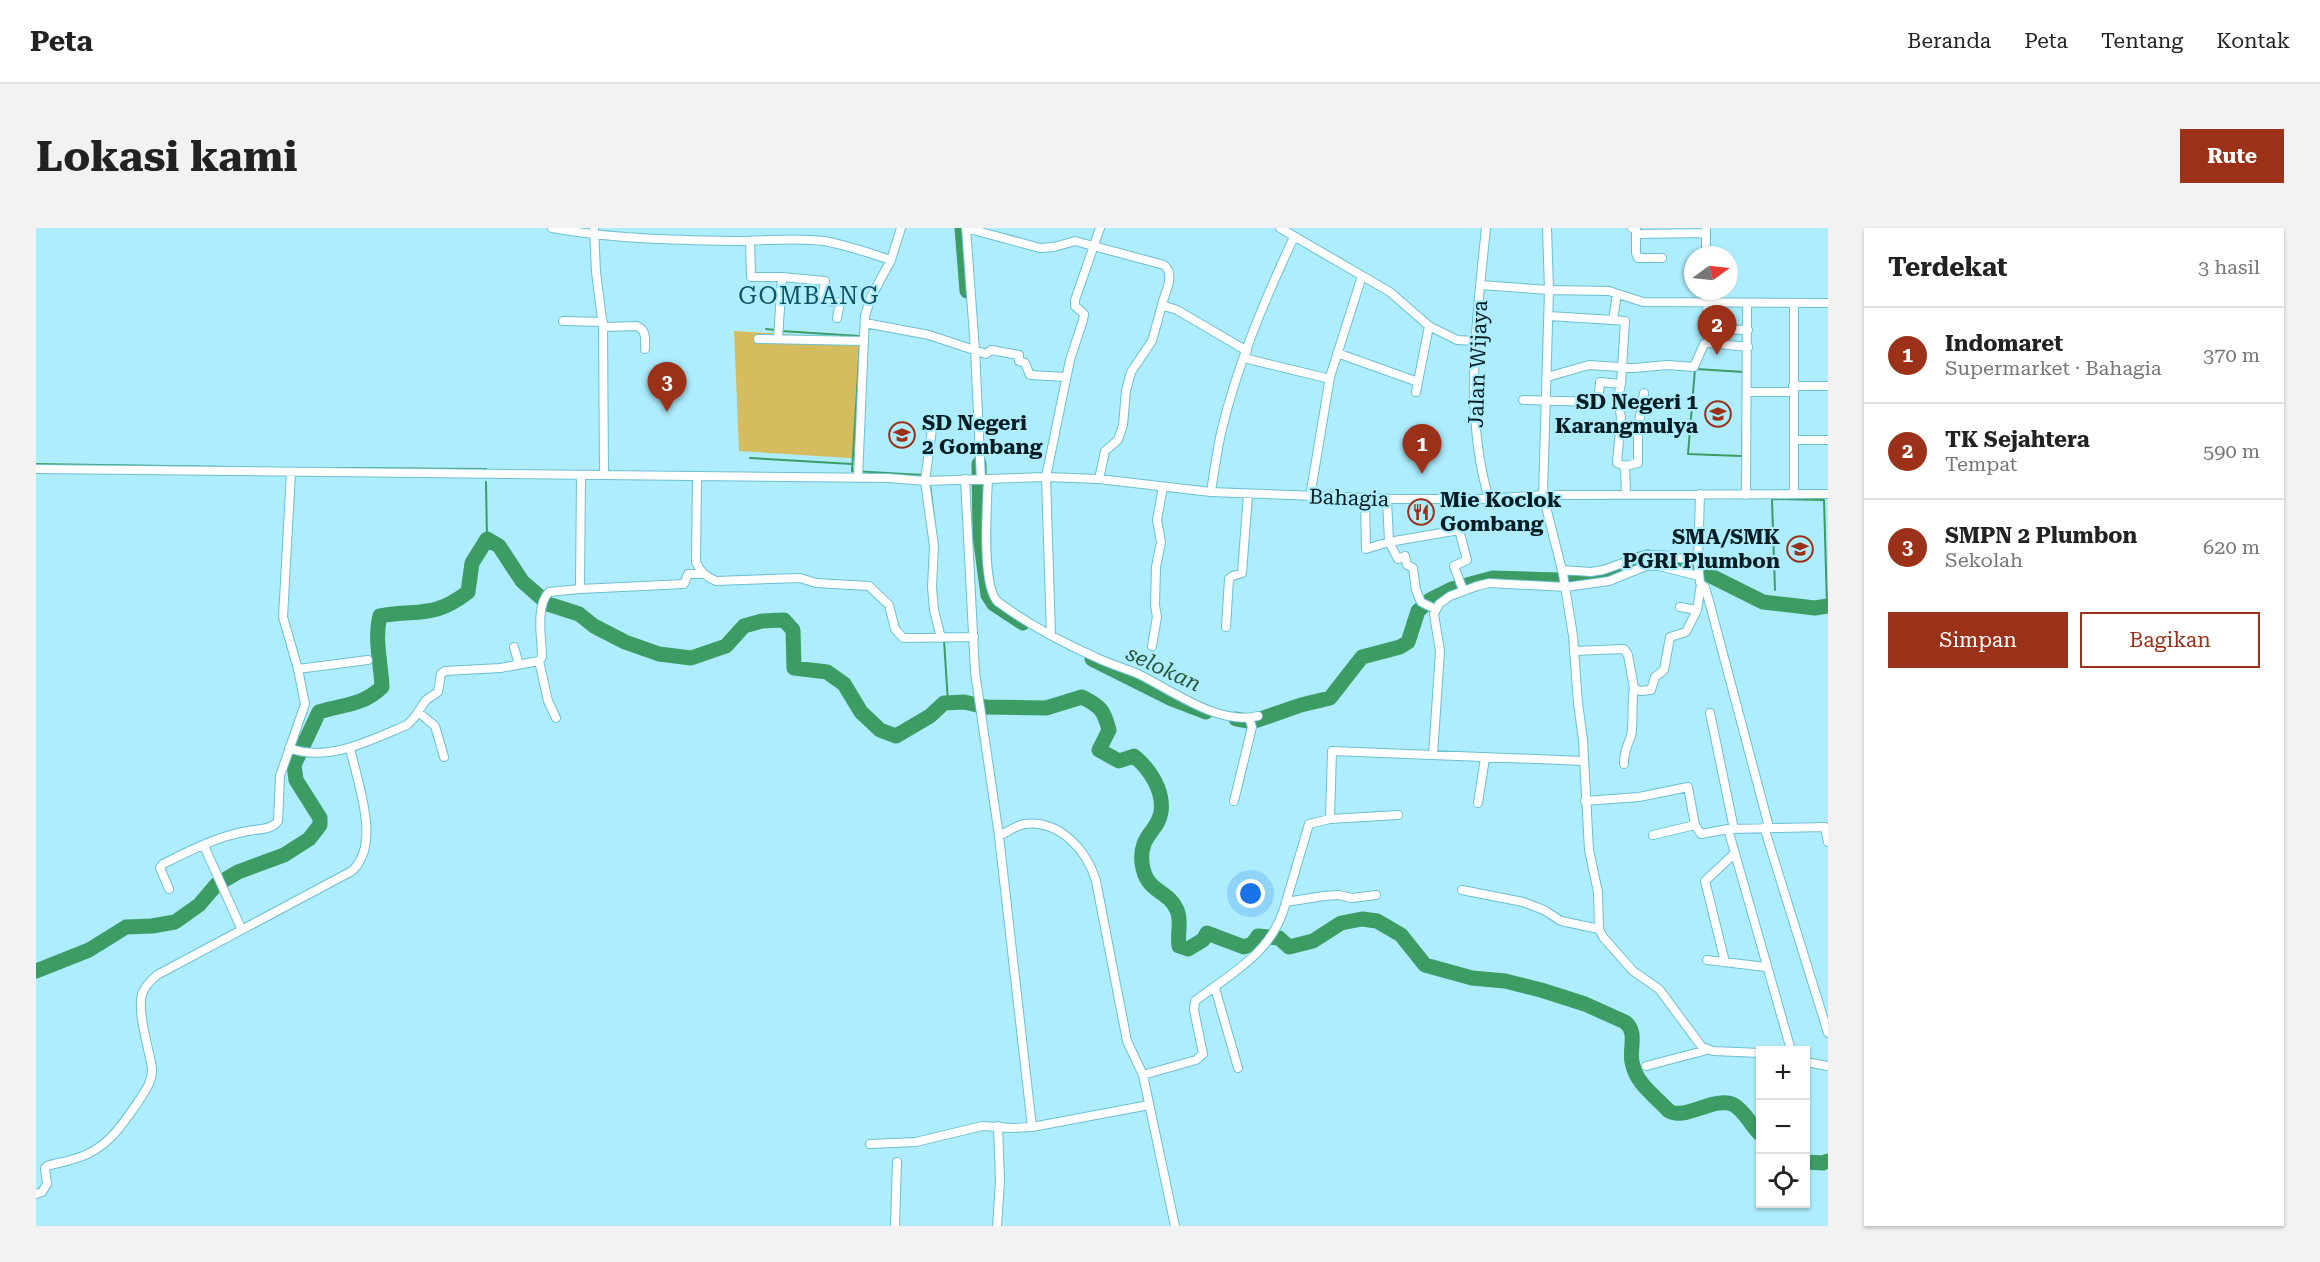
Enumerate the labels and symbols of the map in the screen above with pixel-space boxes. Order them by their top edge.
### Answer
north arrow [1684,246,1738,300]
district label: GOMBANG [738,282,880,310]
street label: Jalan Wijaya [1464,299,1492,428]
pin: 2 [1698,306,1736,355]
pin: 3 [648,362,686,412]
place label: SD Negeri 1 Karangmulya [1555,390,1699,438]
school or university icon: SD Negeri 1 Karangmulya [1703,399,1733,429]
place label: SD Negeri 2 Gombang [922,411,1043,459]
school or university icon: SD Negeri 2 Gombang [887,420,917,450]
pin: 1 [1402,424,1442,474]
street label: Bahagia [1308,485,1390,511]
place label: Mie Koclok Gombang [1440,488,1562,536]
restaurant icon: Mie Koclok Gombang [1406,497,1436,527]
place label: SMA/SMK PGRI Plumbon [1623,525,1780,573]
school or university icon: SMA/SMK PGRI Plumbon [1785,534,1815,564]
water label: selokan [1123,640,1205,697]
your location [1236,879,1265,908]

